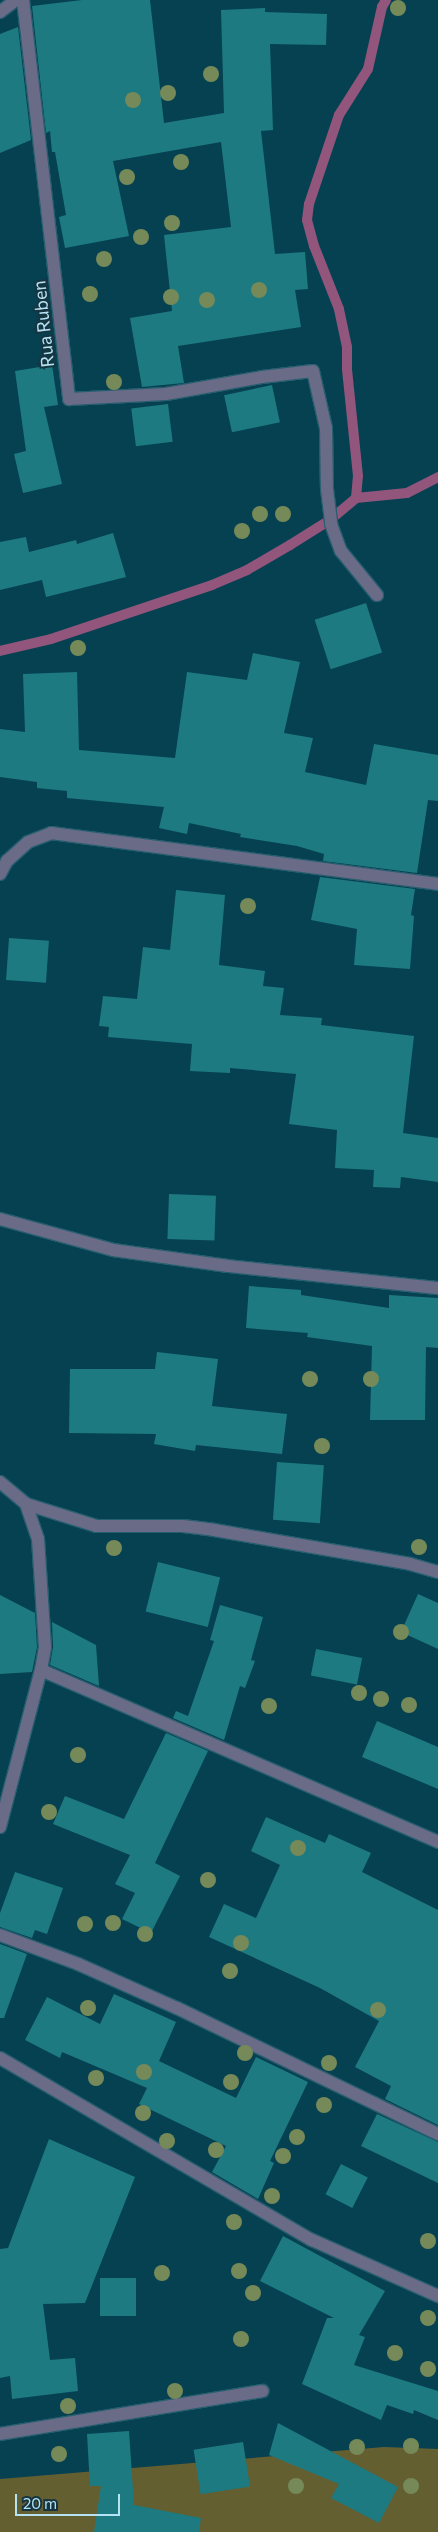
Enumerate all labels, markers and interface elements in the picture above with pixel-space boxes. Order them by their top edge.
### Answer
street label: Rua Ruben [28,279,58,369]
scale bar [18,2484,122,2516]
text: 20 m [23,2494,57,2512]

